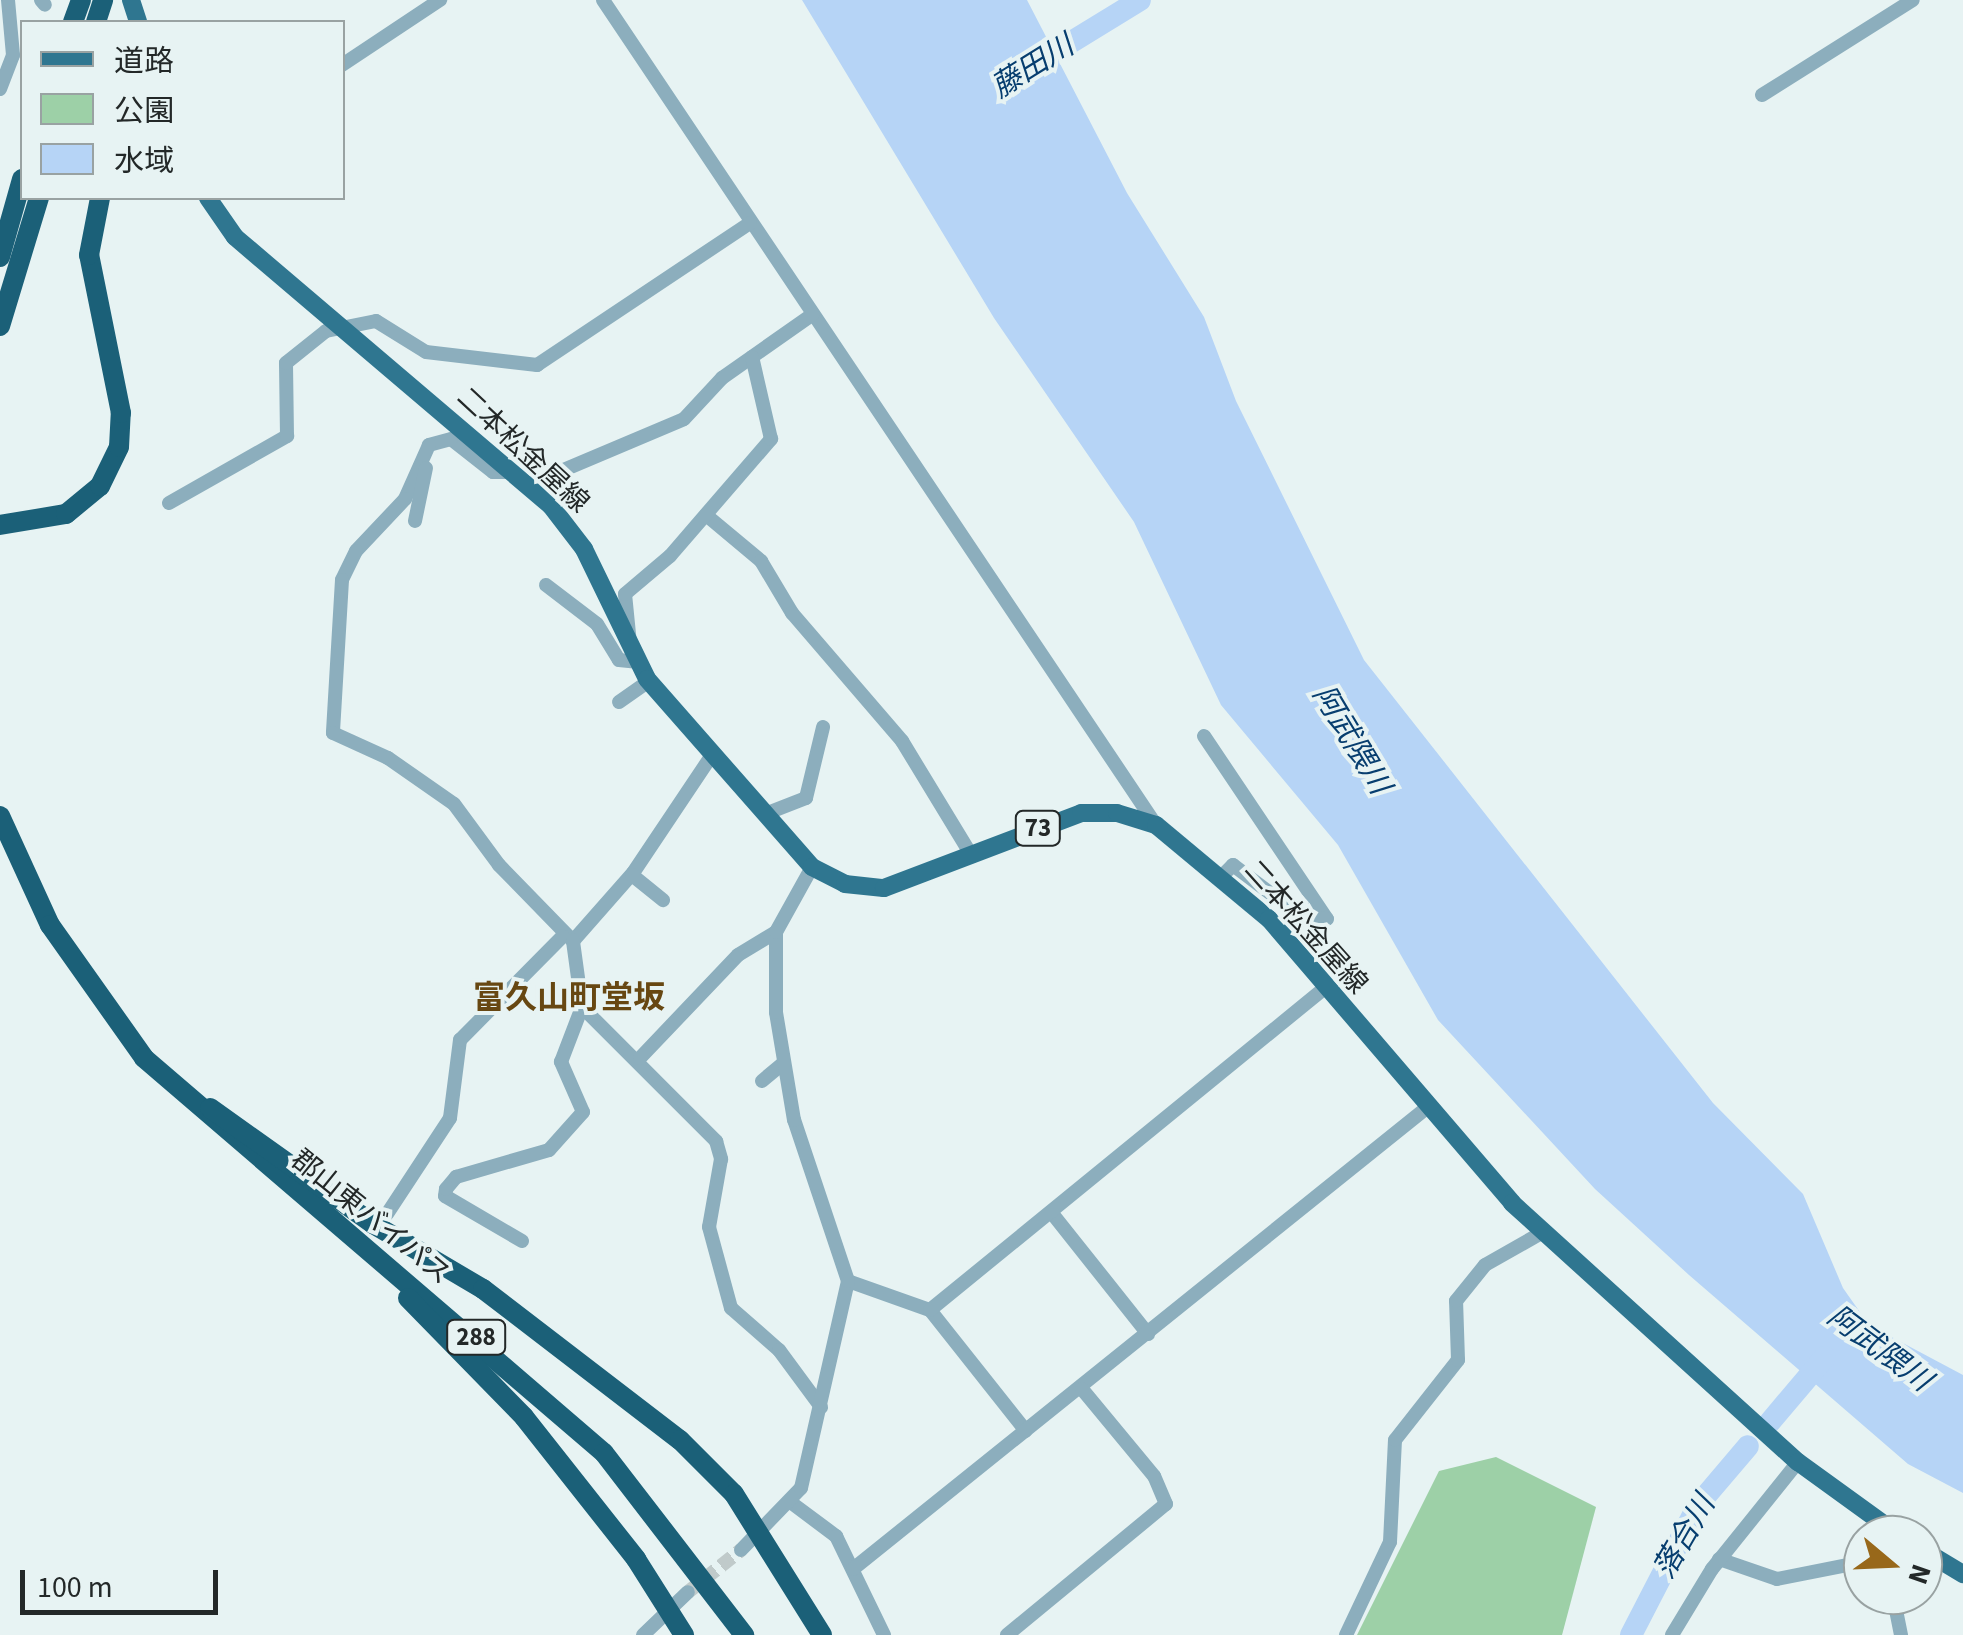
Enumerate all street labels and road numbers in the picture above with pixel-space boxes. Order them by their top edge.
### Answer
street label: 二本松金屋線 [450,380,596,520]
road number: 73 [1013,808,1063,848]
street label: 二本松金屋線 [1237,853,1375,1001]
street label: 郡山東バイパス [284,1142,458,1292]
road number: 288 [446,1317,506,1357]

